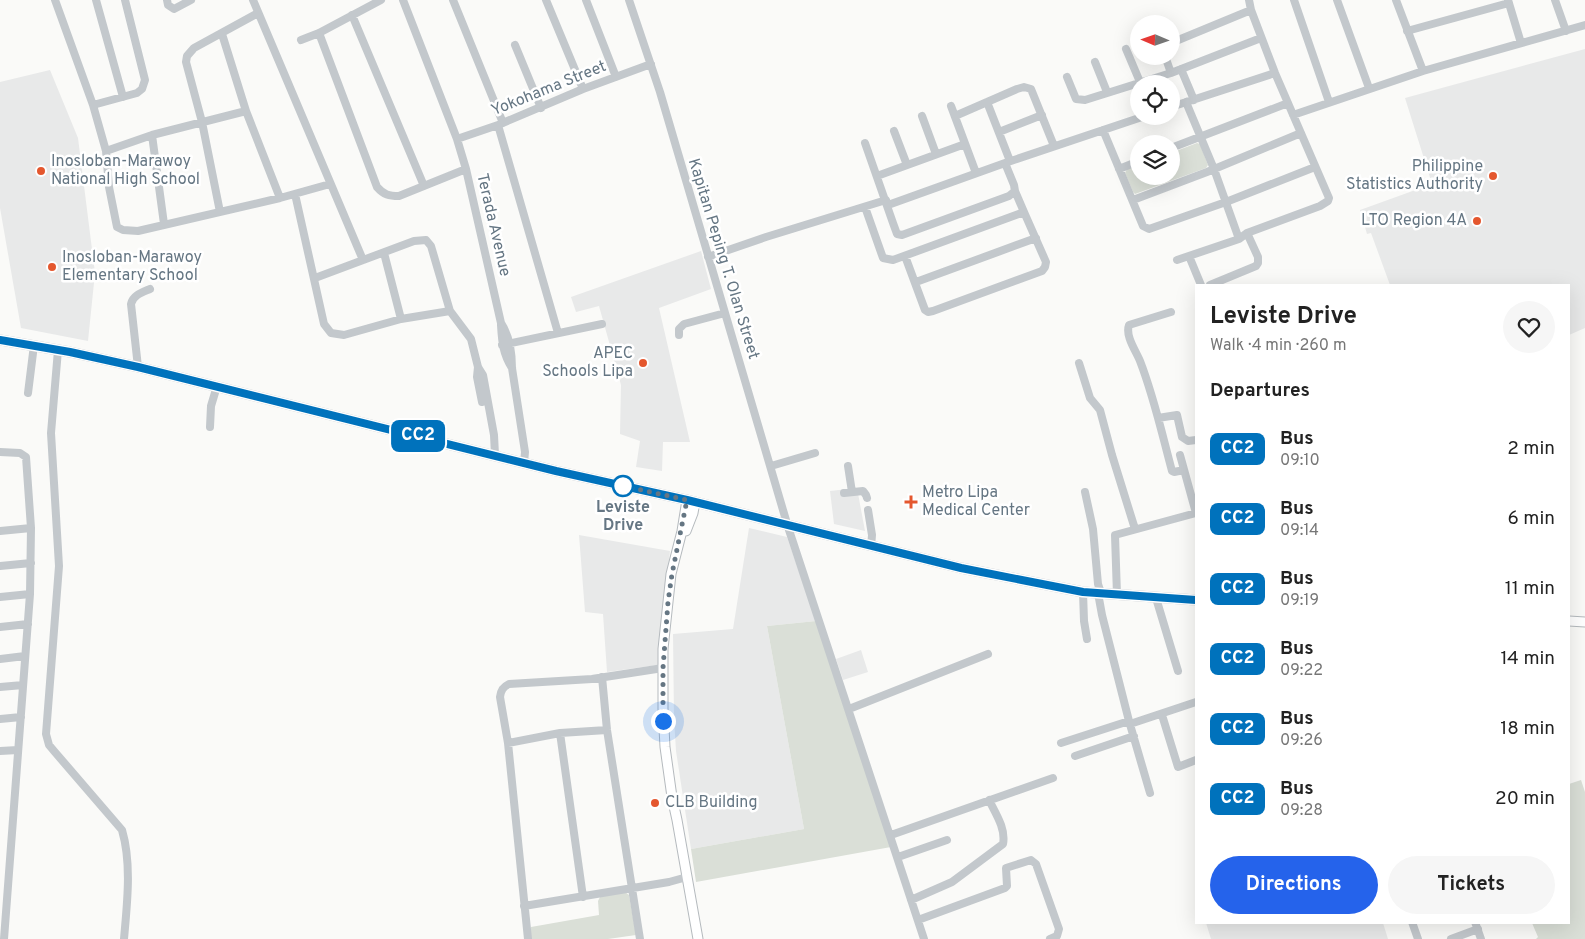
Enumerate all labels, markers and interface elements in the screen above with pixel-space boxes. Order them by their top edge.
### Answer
north arrow [1130,15,1180,65]
map controls [1130,15,1180,185]
street label: Yokohama Street [489,57,609,121]
button: locate [1130,75,1180,125]
button: layers [1130,135,1180,185]
place label: Inosloban-Marawoy National High School [51,152,200,190]
street label: Kapitan Peping T. Olan Street [683,156,763,362]
place label: Philippine Statistics Authority [1346,157,1483,195]
marker: Inosloban-Marawoy National High School [35,165,47,177]
marker: Philippine Statistics Authority [1487,170,1499,182]
street label: Terada Avenue [471,171,515,279]
place label: LTO Region 4A [1361,211,1467,231]
marker: LTO Region 4A [1471,215,1483,227]
place label: Inosloban-Marawoy Elementary School [62,248,202,286]
marker: Inosloban-Marawoy Elementary School [46,261,58,273]
button: heart [1503,301,1555,353]
text: Leviste Drive [1210,302,1357,332]
text: Walk · 4 min · 260 m [1210,336,1346,356]
place label: APEC Schools Lipa [542,344,633,382]
marker: APEC Schools Lipa [637,357,649,369]
text: Departures [1210,379,1310,403]
line badge: CC2 [389,420,447,452]
text: CC2 [401,424,435,447]
text: Bus [1280,427,1314,451]
text: CC2 [1221,437,1254,460]
text: 2 min [1507,437,1555,461]
text: 09:10 [1280,451,1320,471]
marker: Leviste Drive [612,475,634,497]
place label: Metro Lipa Medical Center [922,483,1030,521]
marker: Metro Lipa Medical Center [904,495,918,509]
text: Bus [1280,497,1314,521]
place label: Leviste Drive [596,498,650,536]
text: CC2 [1221,507,1254,530]
text: 6 min [1508,507,1555,531]
text: 09:14 [1280,521,1319,541]
text: Bus [1280,567,1314,591]
text: CC2 [1221,577,1254,600]
text: 11 min [1505,577,1555,601]
text: 09:19 [1280,591,1319,611]
text: Bus [1280,637,1314,661]
text: CC2 [1221,647,1254,670]
text: 14 min [1500,647,1555,671]
text: 09:22 [1280,661,1323,681]
text: Bus [1280,707,1314,731]
your location [651,709,676,734]
text: CC2 [1221,717,1254,740]
text: 18 min [1500,717,1555,741]
text: 09:26 [1280,731,1323,751]
text: Bus [1280,777,1314,801]
text: CC2 [1221,787,1254,810]
text: 20 min [1495,787,1555,811]
place label: CLB Building [665,793,757,813]
marker: CLB Building [649,797,661,809]
text: 09:28 [1280,801,1323,821]
button: Directions [1210,856,1378,914]
button: Tickets [1388,856,1555,914]

